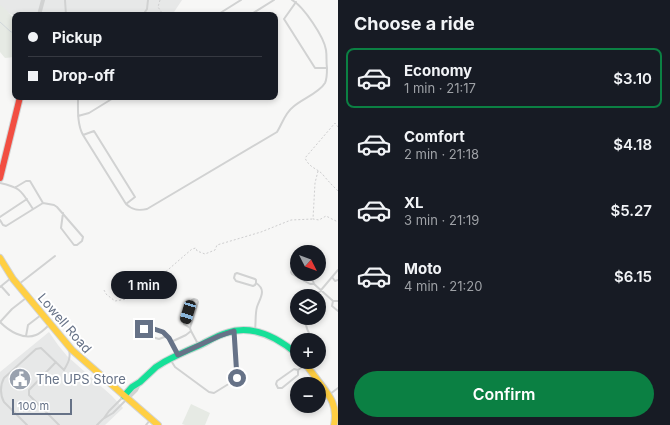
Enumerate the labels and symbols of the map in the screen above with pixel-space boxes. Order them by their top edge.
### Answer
north arrow [290,245,326,281]
callout: 1 min [111,271,177,299]
street label: Lowell Road [35,290,95,356]
car [179,299,197,325]
route end [135,320,153,338]
public building icon: The UPS Store [7,366,33,392]
route start [228,369,246,387]
place label: The UPS Store [36,371,126,387]
scale bar [12,397,72,416]

